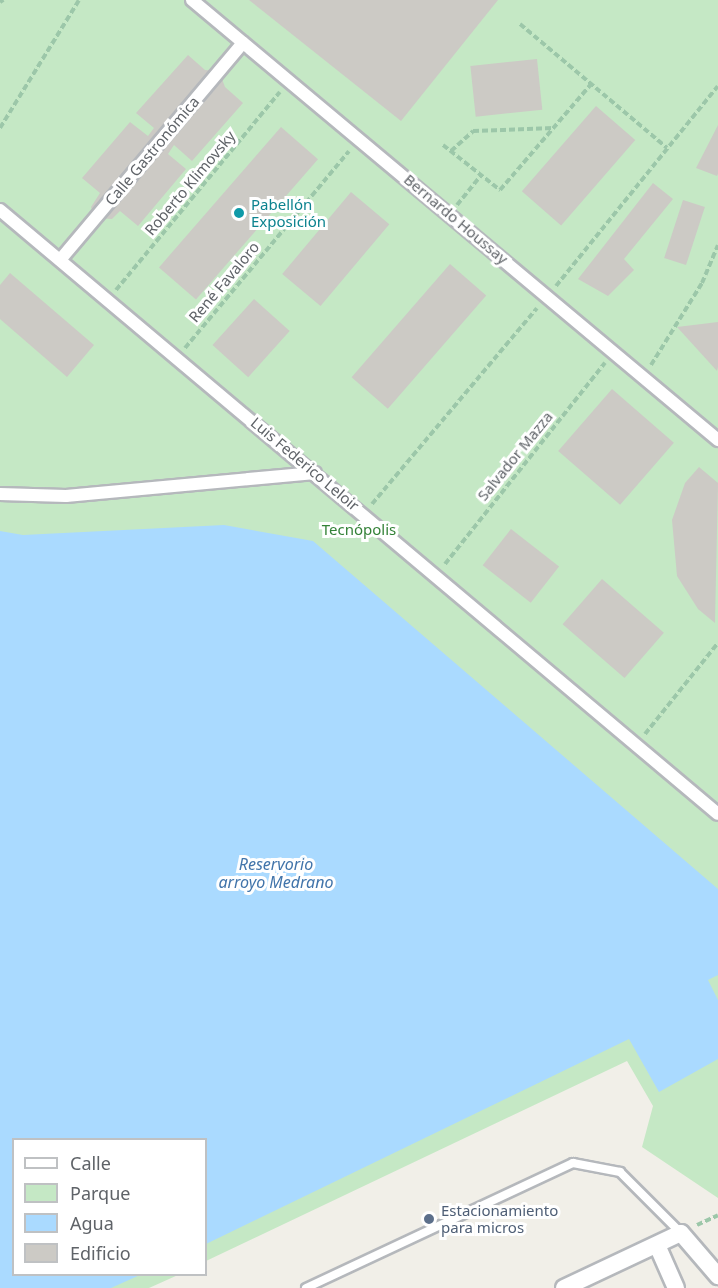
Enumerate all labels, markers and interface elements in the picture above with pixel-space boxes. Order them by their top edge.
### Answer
street label: Calle Gastronómica [101,93,203,209]
street label: Roberto Klimovsky [141,127,239,239]
street label: Bernardo Houssay [400,170,512,268]
place label: Pabellón Exposición [251,195,326,230]
marker: Pabellón Exposición [232,206,246,220]
street label: René Favaloro [185,238,263,326]
street label: Salvador Mazza [474,408,556,504]
street label: Luis Federico Leloir [247,414,363,514]
park label: Tecnópolis [322,521,396,539]
water label: Reservorio arroyo Medrano [219,854,333,892]
legend [12,1138,207,1276]
text: Calle [70,1151,111,1175]
text: Parque [70,1181,130,1205]
place label: Estacionamiento para micros [441,1201,558,1236]
text: Agua [70,1211,114,1235]
marker: Estacionamiento para micros [422,1212,436,1226]
text: Edificio [70,1241,131,1265]

